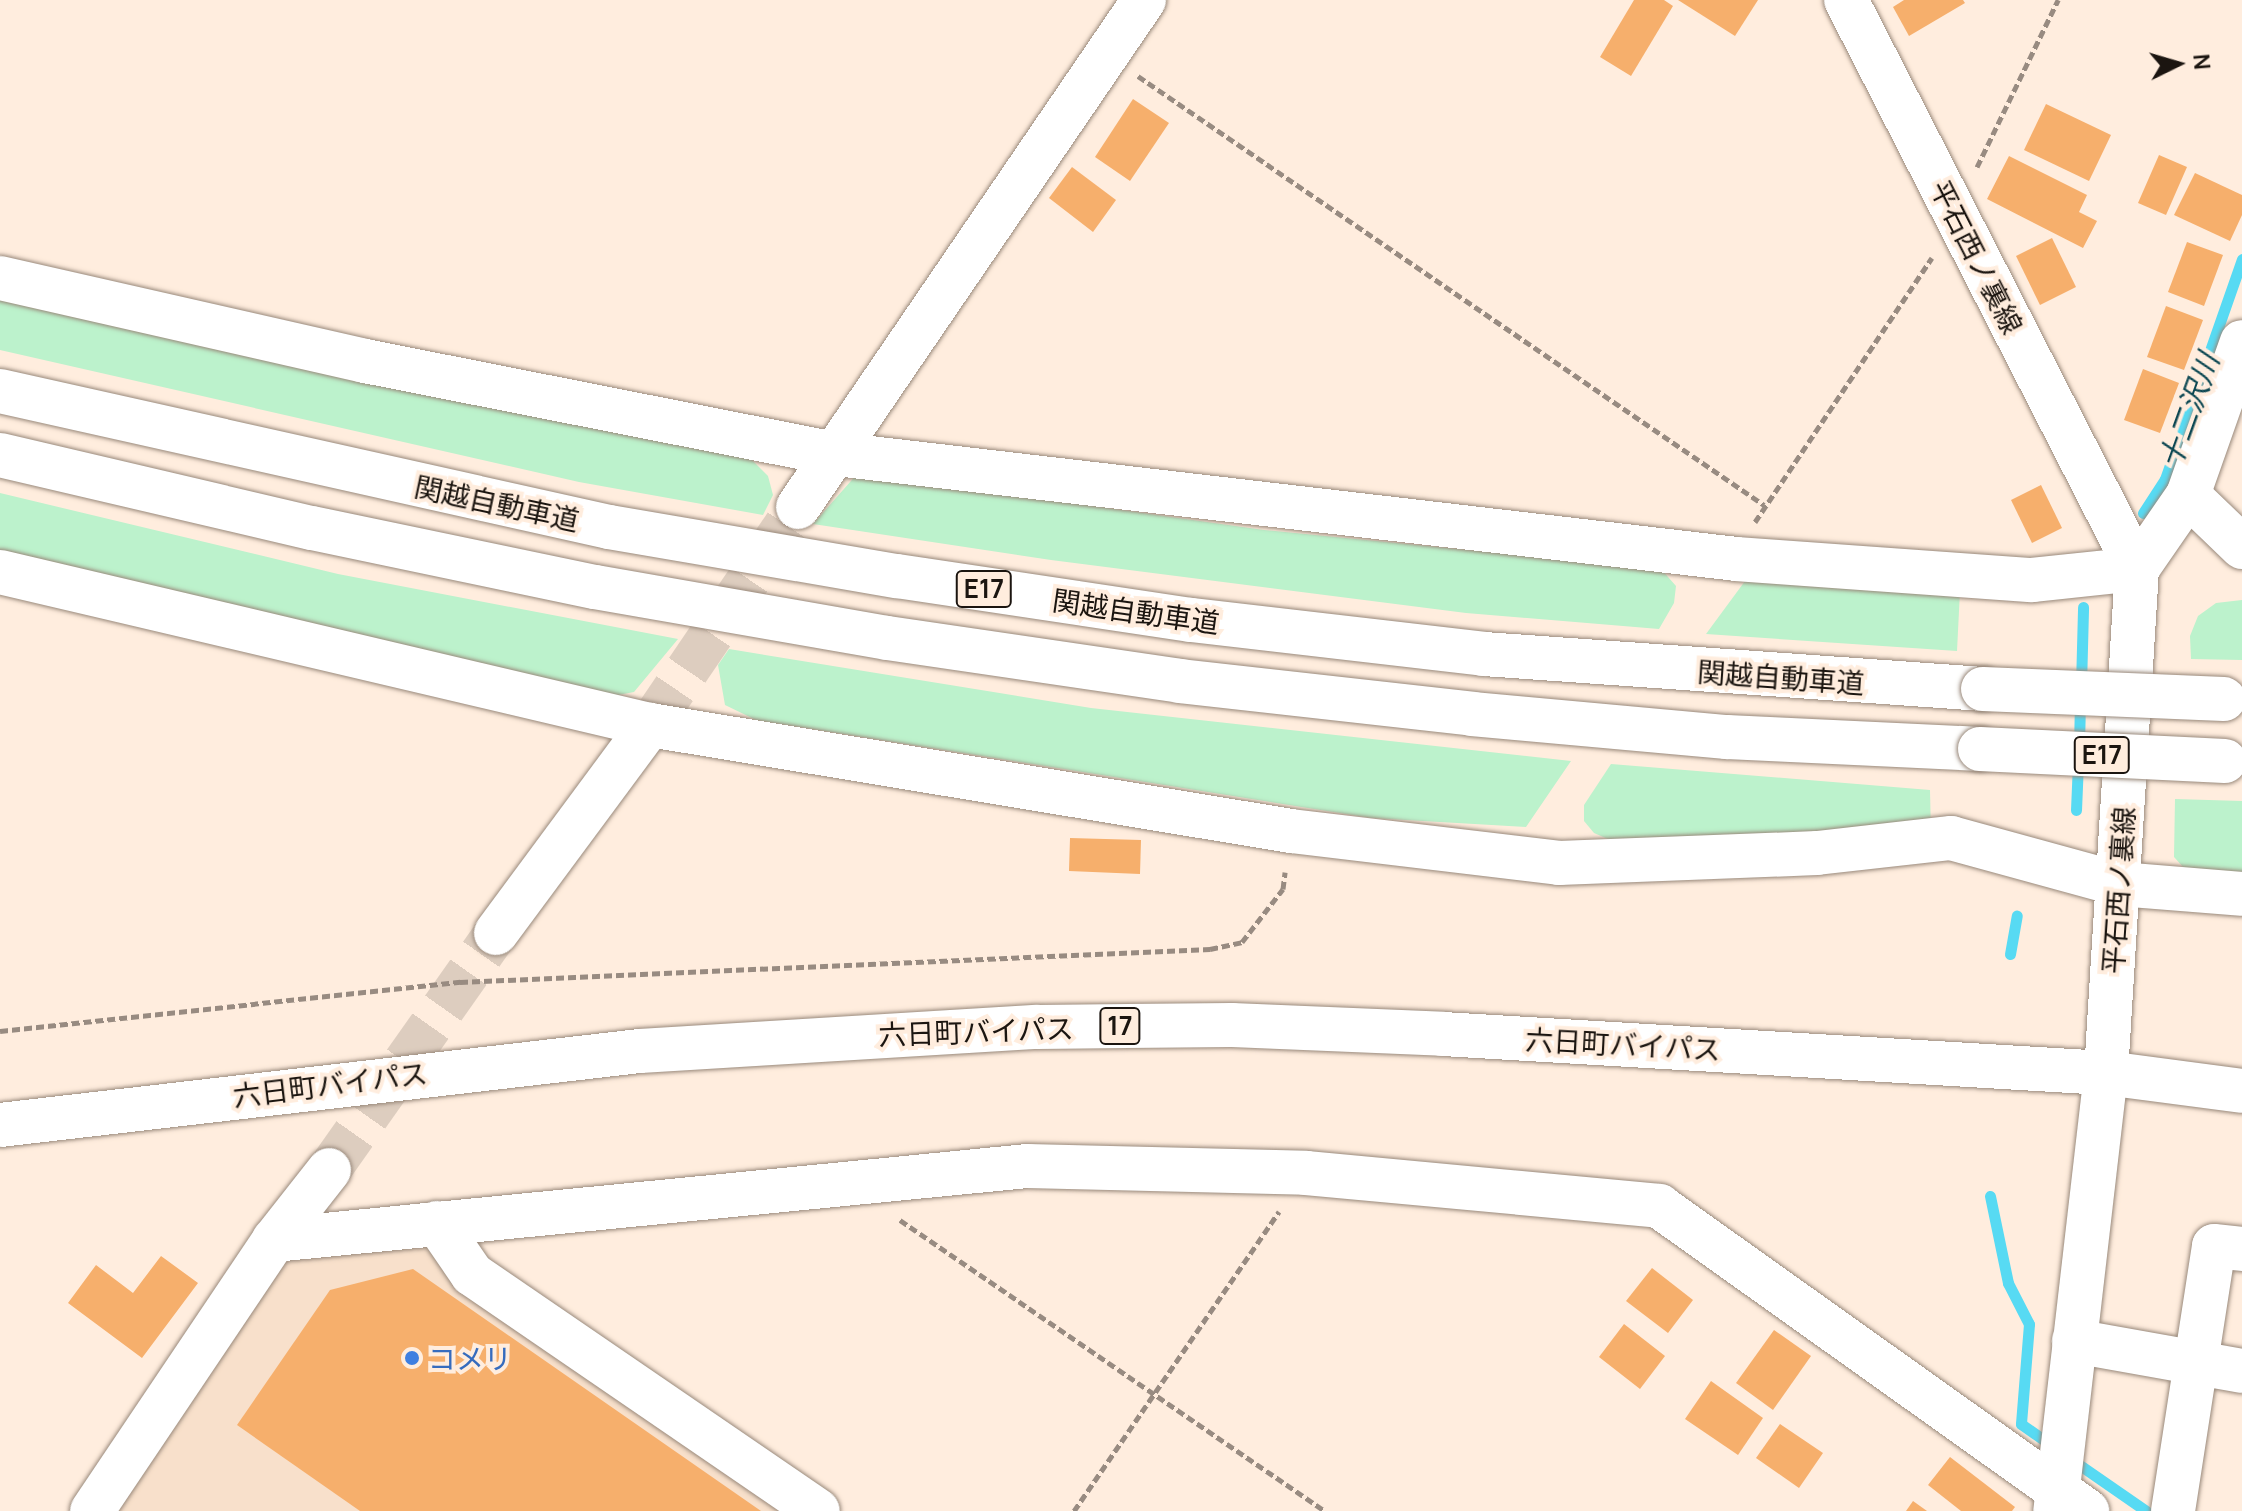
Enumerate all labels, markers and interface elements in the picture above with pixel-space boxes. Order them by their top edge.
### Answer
north arrow [2138,24,2218,104]
text: N [2186,53,2218,71]
street label: 平石西ノ裏線 [1924,175,2030,339]
water label: 十二沢川 [2152,348,2226,474]
street label: 関越自動車道 [411,469,583,537]
road number: E17 [954,567,1014,611]
street label: 関越自動車道 [1050,583,1222,639]
street label: 関越自動車道 [1696,654,1866,700]
road number: E17 [2072,733,2132,777]
street label: 平石西ノ裏線 [2095,805,2141,975]
road number: 17 [1098,1004,1142,1048]
street label: 六日町バイパス [877,1011,1075,1051]
street label: 六日町バイパス [1524,1022,1722,1066]
street label: 六日町バイパス [231,1055,429,1113]
place label: コメリ [428,1341,512,1375]
marker: コメリ [403,1349,421,1367]

